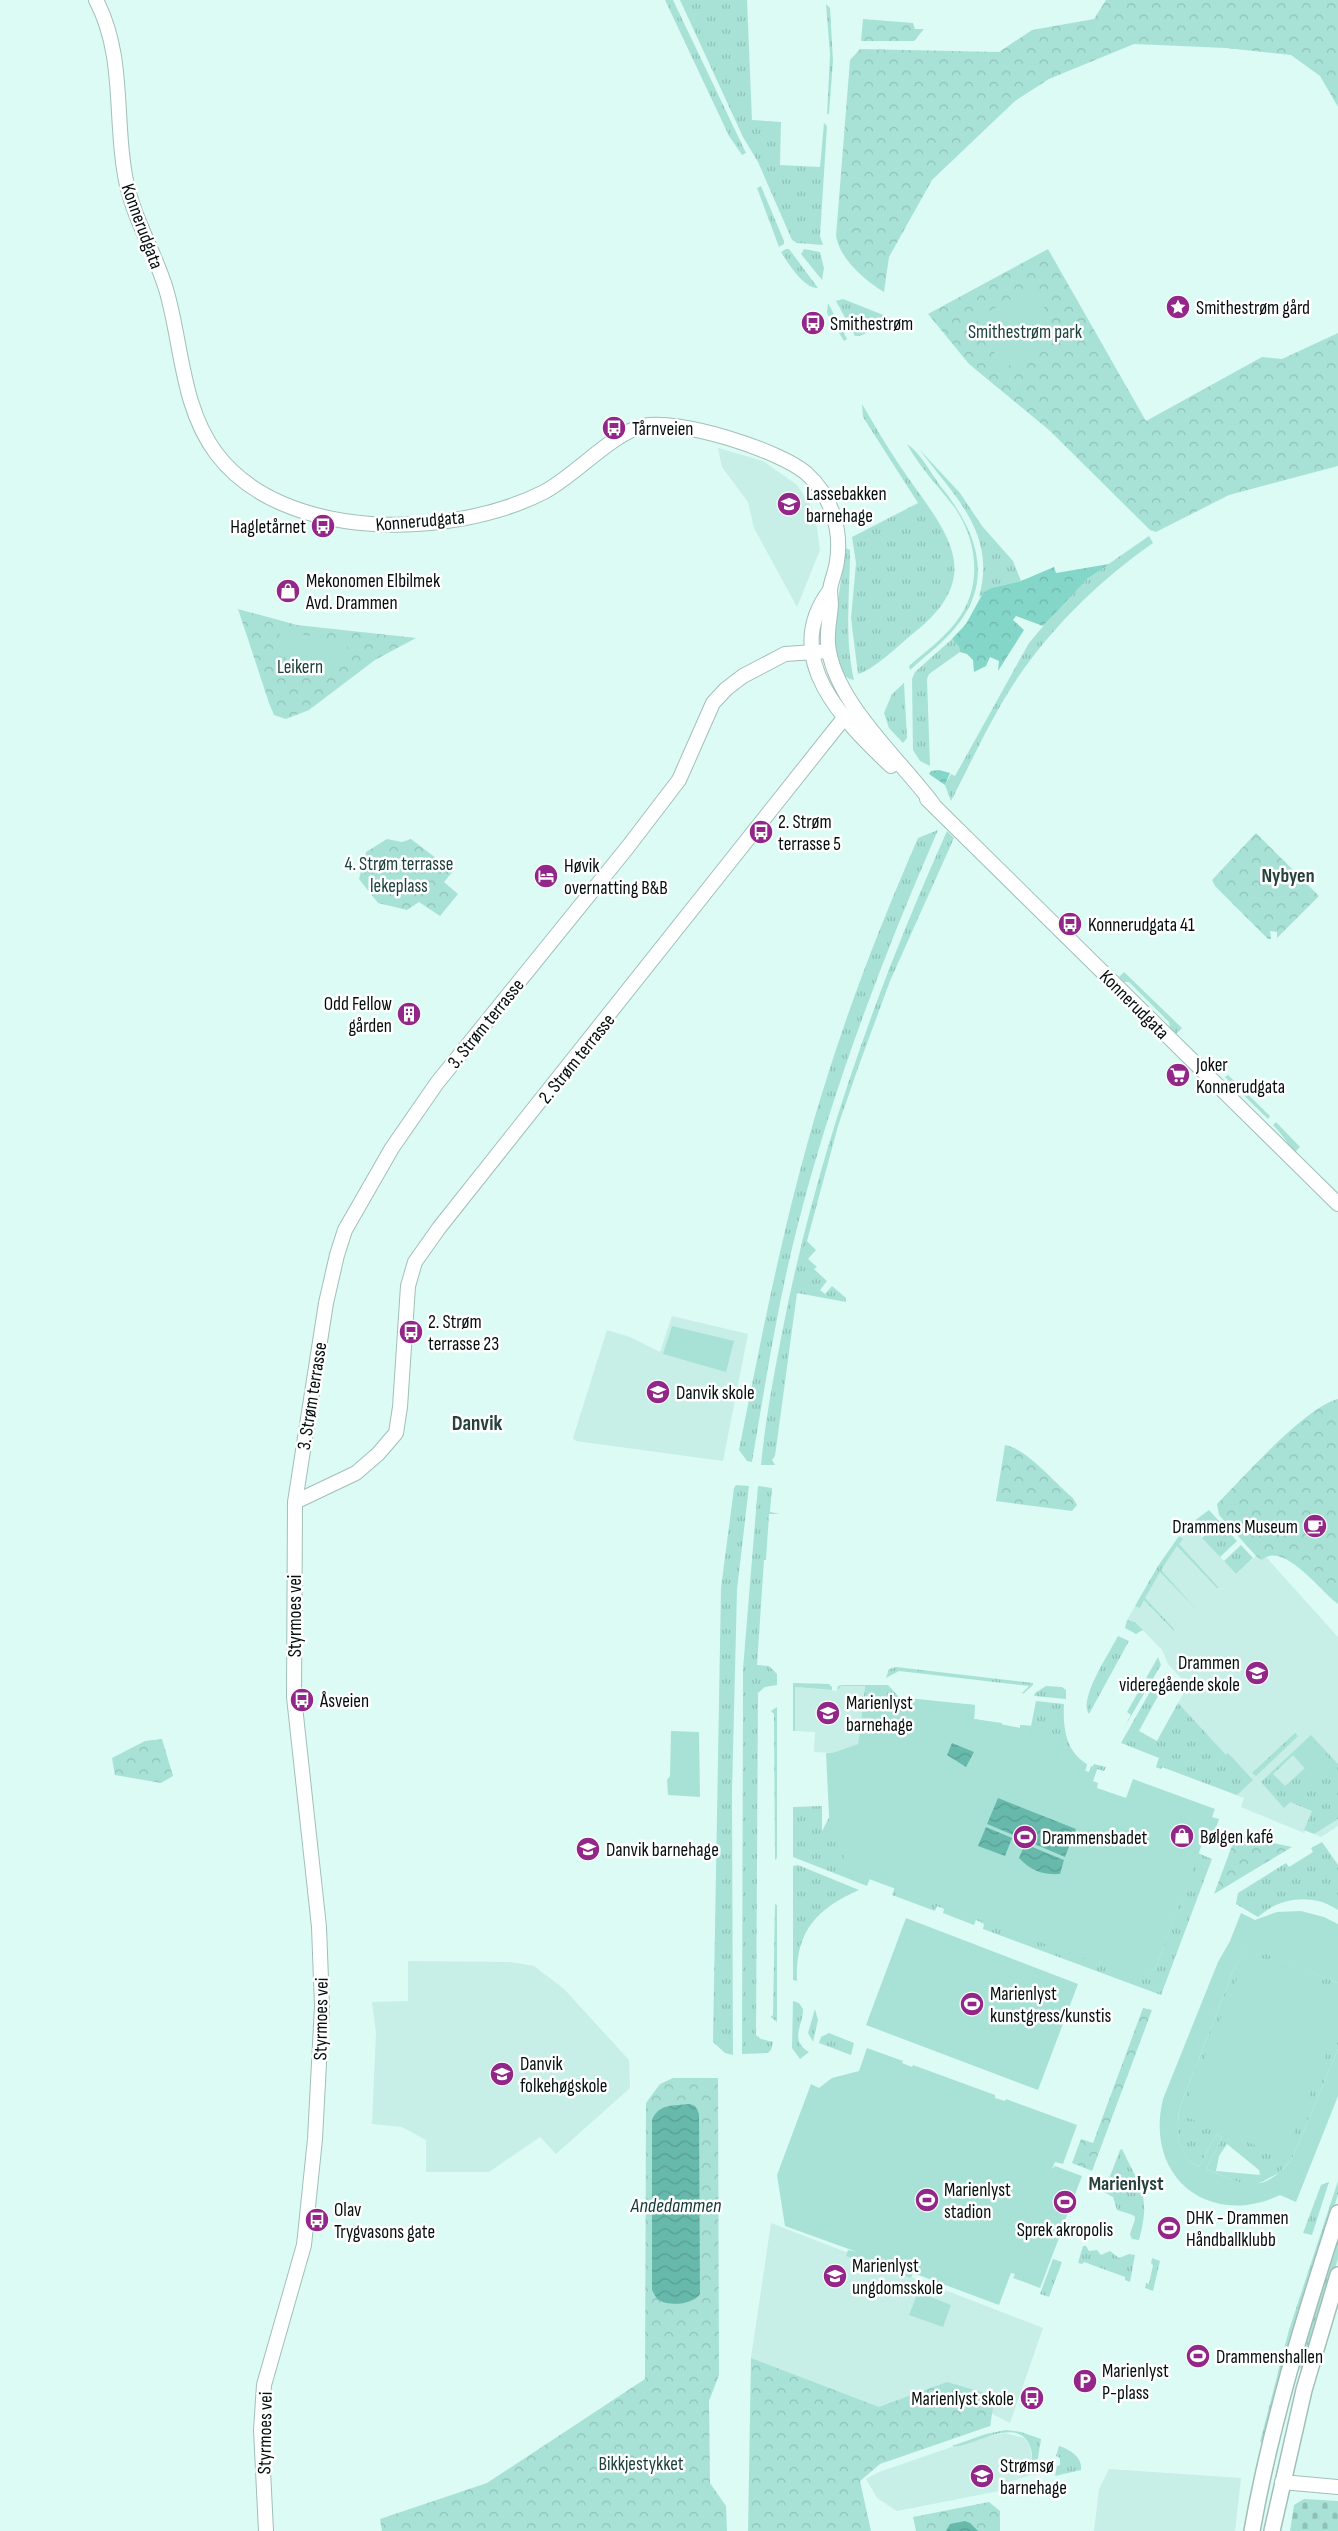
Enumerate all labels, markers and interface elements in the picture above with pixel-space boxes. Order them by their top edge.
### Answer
street label: Konnerudgata [116,181,168,272]
place icon: Smithestrøm gård [1165,294,1191,320]
place label: Smithestrøm gård [1196,297,1310,320]
bus stop icon: Smithestrøm [800,310,826,336]
place label: Smithestrøm [830,313,913,336]
park label: Smithestrøm park [968,321,1083,344]
bus stop icon: Tårnveien [601,415,627,441]
place label: Tårnveien [632,418,693,441]
place label: Lassebakken barnehage [806,483,887,528]
school or university icon: Lassebakken barnehage [776,491,802,517]
street label: Konnerudgata [375,506,465,537]
bus stop icon: Hagletårnet [310,513,336,539]
place label: Hagletårnet [230,516,306,539]
place label: Mekonomen Elbilmek Avd. Drammen [305,570,441,615]
shop icon: Mekonomen Elbilmek Avd. Drammen [275,578,301,604]
park label: Leikern [277,656,323,679]
place label: 2. Strøm terrasse 5 [778,811,841,856]
bus stop icon: 2. Strøm terrasse 5 [748,819,774,845]
park label: 4. Strøm terrasse lekeplass [345,853,453,898]
place label: Høvik overnatting B&B [564,855,668,900]
hotel icon: Høvik overnatting B&B [533,863,559,889]
district label: Nybyen [1261,864,1315,888]
bus stop icon: Konnerudgata 41 [1057,911,1083,937]
place label: Konnerudgata 41 [1088,914,1195,937]
street label: Konnerudgata [1094,965,1174,1045]
street label: 3. Strøm terrasse [443,974,529,1073]
place label: Odd Fellow gården [324,993,392,1038]
building icon: Odd Fellow gården [396,1001,422,1027]
street label: 2. Strøm terrasse [534,1009,620,1108]
place label: Joker Konnerudgata [1195,1054,1285,1099]
supermarket icon: Joker Konnerudgata [1165,1062,1191,1088]
place label: 2. Strøm terrasse 23 [428,1311,499,1356]
bus stop icon: 2. Strøm terrasse 23 [398,1319,424,1345]
street label: 3. Strøm terrasse [293,1341,332,1452]
school or university icon: Danvik skole [645,1379,671,1405]
place label: Danvik skole [676,1382,755,1405]
district label: Danvik [452,1411,502,1436]
cafe icon: Drammens Museum [1302,1513,1328,1539]
place label: Drammens Museum [1172,1516,1298,1539]
street label: Styrmoes vei [284,1575,307,1657]
place label: Drammen videregående skole [1119,1652,1240,1697]
school or university icon: Drammen videregående skole [1244,1660,1270,1686]
bus stop icon: Åsveien [289,1687,315,1713]
place label: Åsveien [319,1690,369,1713]
place label: Marienlyst barnehage [846,1692,913,1737]
school or university icon: Marienlyst barnehage [815,1700,841,1726]
shop icon: Bølgen kafé [1169,1823,1195,1849]
sports icon: Drammensbadet [1012,1824,1038,1850]
place label: Bølgen kafé [1200,1826,1273,1849]
place label: Drammensbadet [1042,1827,1147,1850]
school or university icon: Danvik barnehage [575,1836,601,1862]
place label: Danvik barnehage [606,1839,719,1862]
street label: Styrmoes vei [309,1977,334,2061]
place label: Marienlyst kunstgress/kunstis [990,1983,1112,2028]
sports icon: Marienlyst kunstgress/kunstis [959,1991,985,2017]
place label: Danvik folkehøgskole [520,2053,607,2098]
school or university icon: Danvik folkehøgskole [489,2061,515,2087]
district label: Marienlyst [1088,2172,1164,2196]
place label: Marienlyst stadion [944,2179,1011,2224]
sports icon: Marienlyst stadion [914,2187,940,2213]
sports icon: Sprek akropolis [1052,2189,1078,2215]
water label: Andedammen [630,2194,721,2218]
place label: Olav Trygvasons gate [334,2199,435,2244]
bus stop icon: Olav Trygvasons gate [304,2207,330,2233]
place label: DHK - Drammen Håndballklubb [1186,2207,1289,2252]
sports icon: DHK - Drammen Håndballklubb [1156,2215,1182,2241]
place label: Sprek akropolis [1017,2219,1114,2242]
place label: Marienlyst ungdomsskole [852,2255,943,2300]
school or university icon: Marienlyst ungdomsskole [822,2263,848,2289]
sports icon: Drammenshallen [1185,2343,1211,2369]
place label: Drammenshallen [1216,2346,1323,2369]
place label: Marienlyst P-plass [1102,2360,1169,2405]
parking icon: Marienlyst P-plass [1072,2368,1098,2394]
bus stop icon: Marienlyst skole [1019,2385,1045,2411]
place label: Marienlyst skole [911,2388,1014,2411]
street label: Styrmoes vei [253,2391,278,2475]
park label: Bikkjestykket [598,2453,684,2476]
place label: Strømsø barnehage [1000,2455,1067,2500]
school or university icon: Strømsø barnehage [969,2463,995,2489]

